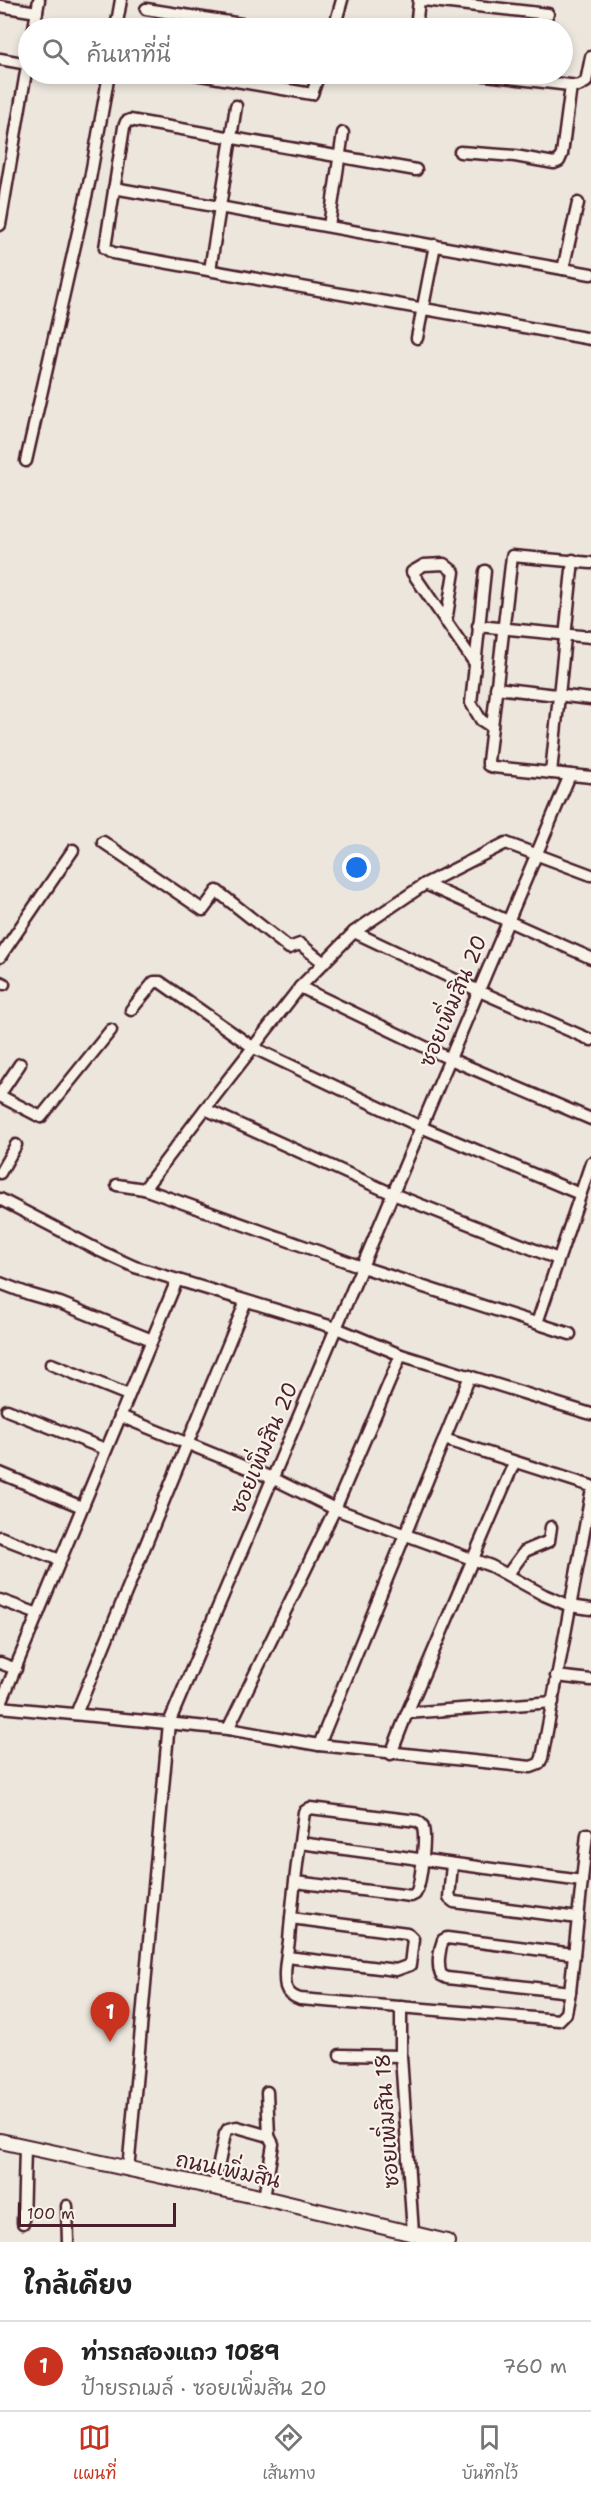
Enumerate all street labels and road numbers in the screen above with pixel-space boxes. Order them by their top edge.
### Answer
street label: ซอยเพิ่มสิน 20 [410,930,493,1071]
street label: ซอยเพิ่มสิน 20 [221,1377,304,1518]
street label: ซอยเพิ่มสิน 18 [365,2053,406,2190]
street label: ถนนเพิ่มสิน [173,2142,284,2195]

